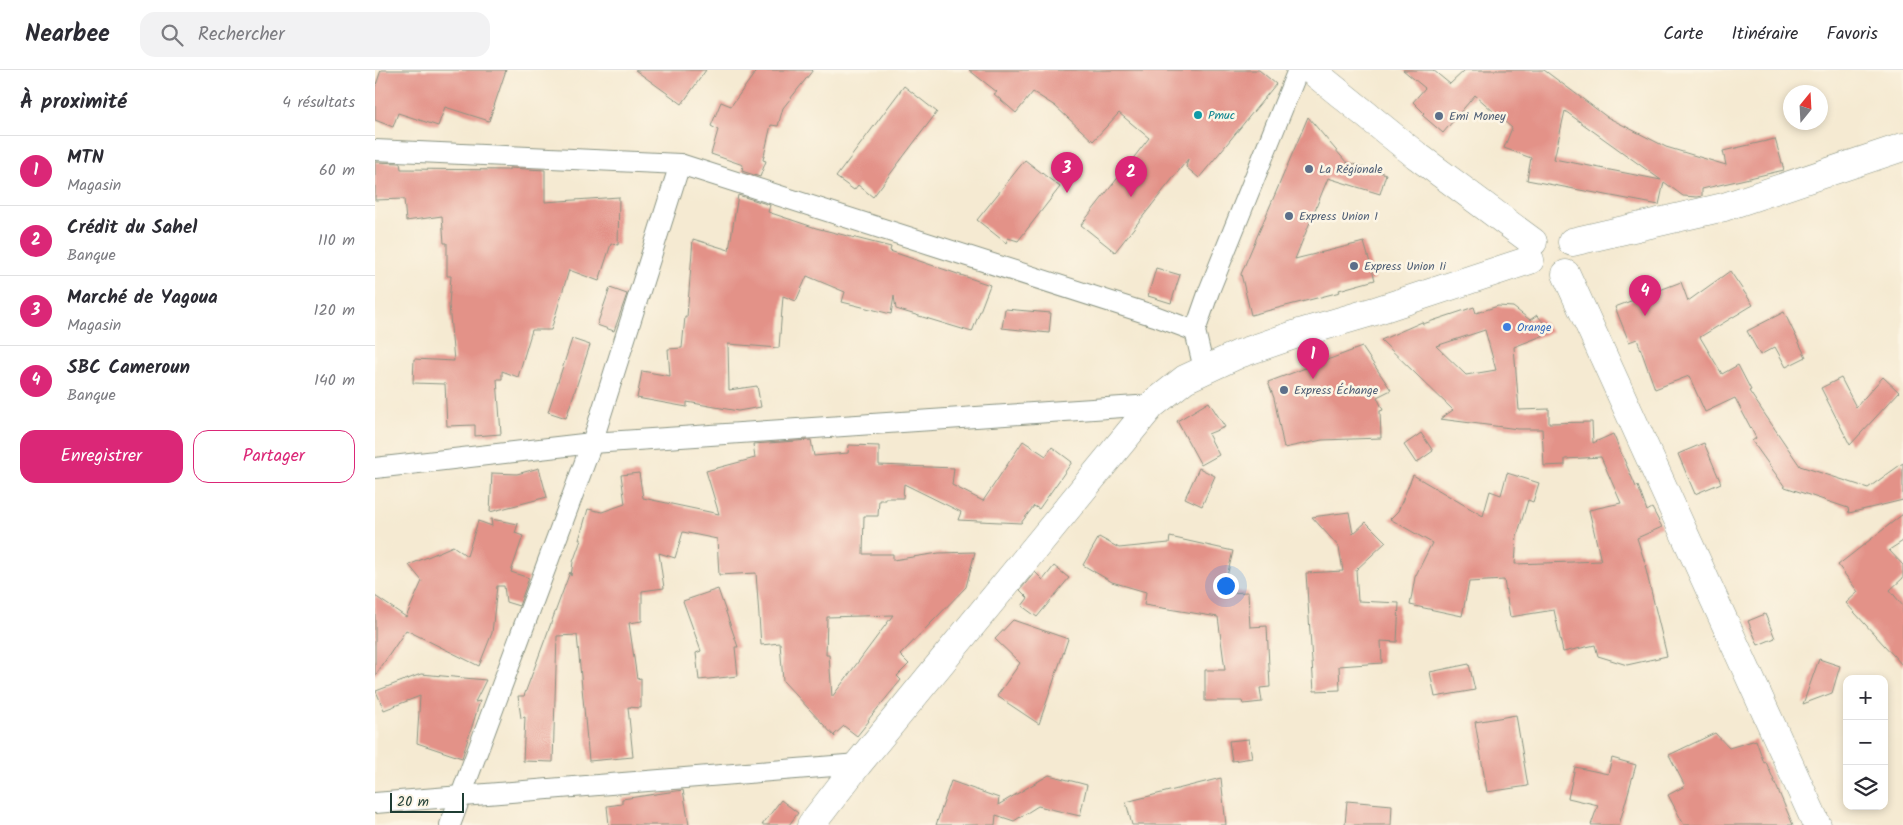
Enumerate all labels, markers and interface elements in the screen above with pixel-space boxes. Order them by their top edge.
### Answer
search box [140,12,490,57]
text: Nearbee [25,15,110,54]
text: Rechercher [198,20,284,50]
text: Carte [1663,20,1703,49]
text: Itinéraire [1731,20,1798,49]
text: Favoris [1826,20,1878,49]
icon: search [158,21,186,49]
north arrow [1783,85,1828,130]
text: À proximité [20,86,127,119]
text: 4 résultats [282,90,355,115]
place label: Pmuc [1208,106,1235,125]
place label: Emi Money [1449,107,1506,126]
marker: Pmuc [1192,109,1204,121]
marker: Emi Money [1433,110,1445,122]
text: MTN [67,143,104,173]
pin: 3 [1051,152,1083,193]
pin: 2 [1115,156,1147,197]
text: 1 [34,158,38,183]
text: 60 m [319,158,355,183]
place label: La Régionale [1319,160,1383,179]
marker: La Régionale [1303,163,1315,175]
text: Magasin [67,173,121,198]
place label: Express Union I [1299,207,1378,226]
marker: Express Union I [1283,210,1295,222]
text: Crédit du Sahel [67,213,197,243]
text: 2 [31,228,41,253]
text: 110 m [318,228,355,253]
text: Banque [67,243,116,268]
place label: Express Union Ii [1364,257,1447,276]
marker: Express Union Ii [1348,260,1360,272]
pin: 4 [1629,275,1661,316]
text: Marché de Yagoua [67,283,218,313]
text: 3 [32,298,40,323]
text: 120 m [314,298,355,323]
text: Magasin [67,313,121,338]
place label: Orange [1517,318,1552,337]
marker: Orange [1501,321,1513,333]
pin: 1 [1297,338,1329,379]
text: SBC Cameroun [67,353,190,383]
text: 4 [32,368,40,393]
text: 140 m [314,368,355,393]
place label: Express Échange [1294,381,1379,400]
text: Banque [67,383,116,408]
marker: Express Échange [1278,384,1290,396]
button: Enregistrer [20,430,183,483]
button: Partager [193,430,355,483]
your location [1213,573,1239,599]
map controls [1843,675,1888,810]
button: + [1843,675,1888,720]
button: − [1843,720,1888,765]
button: layers [1843,765,1888,810]
scale bar [390,790,464,813]
text: 20 m [397,791,429,813]

